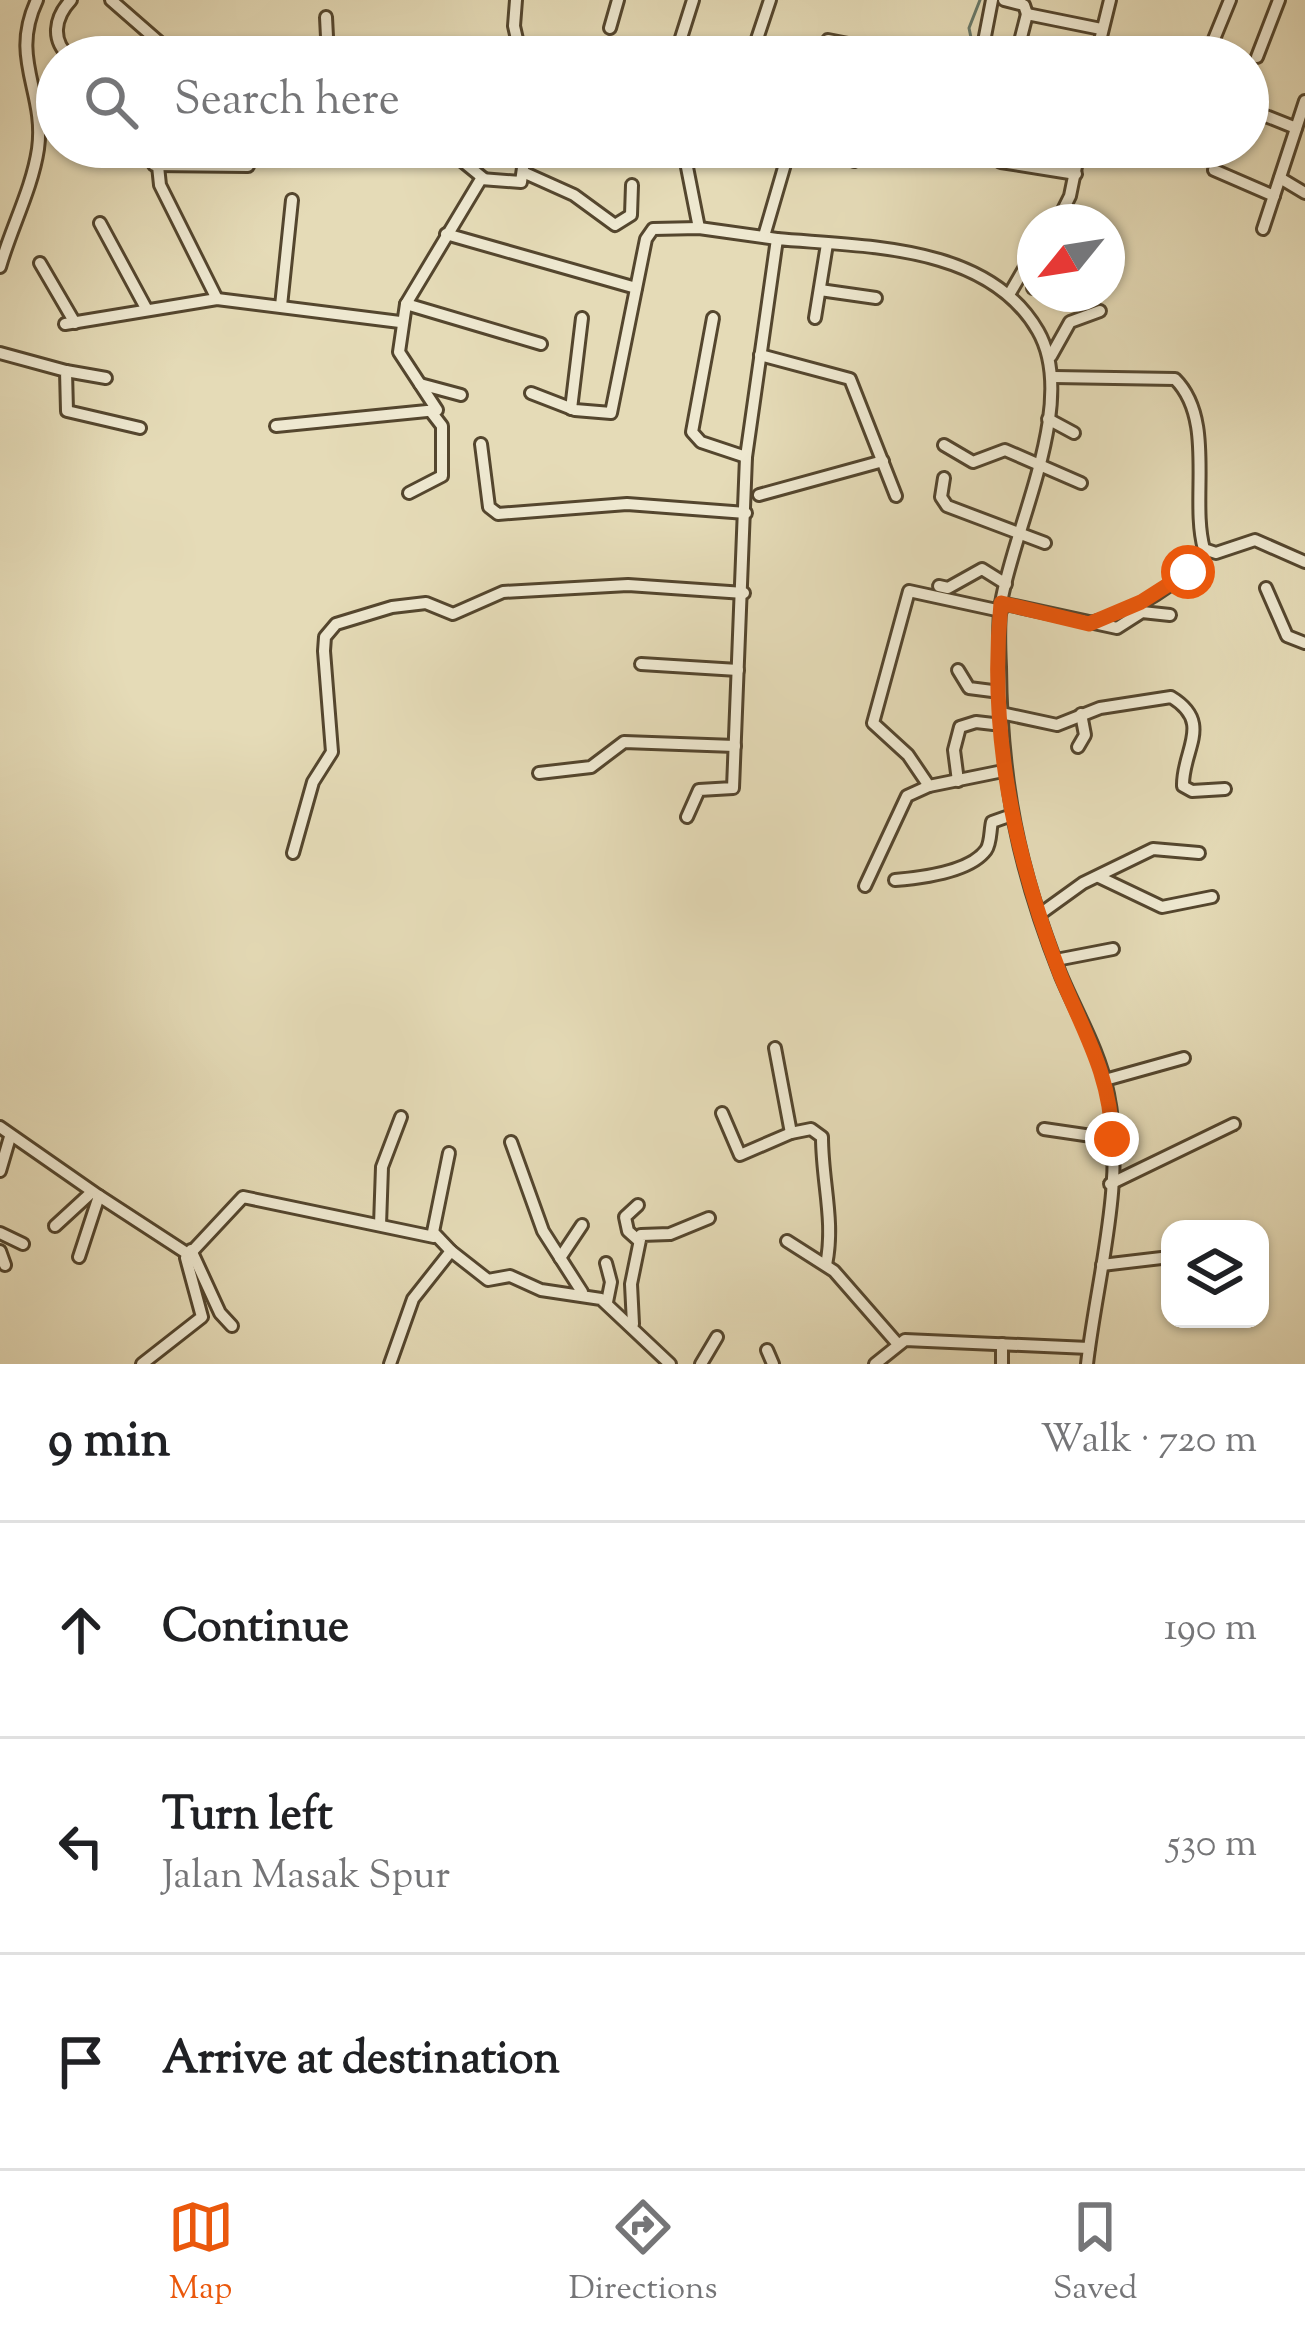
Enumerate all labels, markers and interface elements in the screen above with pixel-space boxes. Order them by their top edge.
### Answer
search box [36,36,1269,168]
icon: search [78,69,144,135]
text: Search here [174,70,400,135]
north arrow [1017,204,1125,312]
route start [1161,545,1215,599]
route end [1085,1112,1139,1166]
map controls [1161,1220,1269,1328]
button: layers [1161,1220,1269,1328]
text: 9 min [48,1406,170,1479]
text: Walk · 720 m [1040,1414,1257,1470]
icon: ahead [48,1597,114,1663]
text: Continue [162,1597,349,1662]
text: 190 m [1164,1602,1257,1658]
text: Turn left [162,1785,333,1850]
icon: left [48,1813,114,1879]
text: 530 m [1167,1818,1257,1874]
text: Jalan Masak Spur [162,1850,450,1906]
icon: arrive [48,2029,114,2095]
text: Arrive at destination [162,2029,560,2094]
tab: Map [168,2194,234,2314]
tab: Directions [569,2194,718,2314]
tab: Saved [1053,2194,1137,2314]

